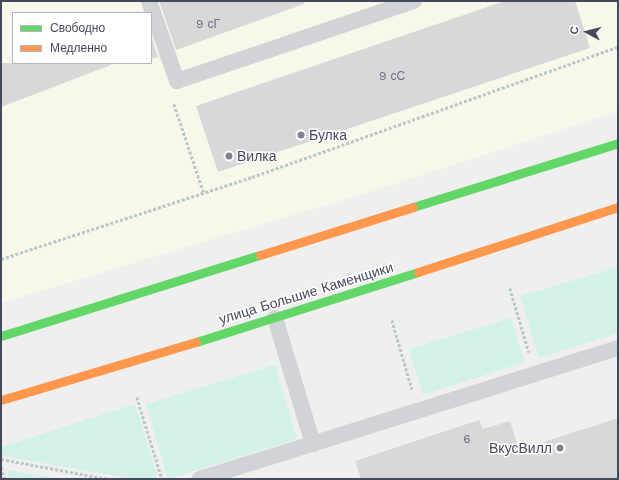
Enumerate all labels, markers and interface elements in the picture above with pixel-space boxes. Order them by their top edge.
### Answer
legend [12,12,152,64]
north arrow [567,12,607,52]
house number: 9 сГ [196,18,220,32]
text: Свободно [50,21,105,35]
text: С [568,26,582,35]
text: Медленно [50,41,107,55]
house number: 9 сС [379,70,405,84]
place label: Булка [309,127,347,143]
marker: Булка [296,130,306,140]
place label: Вилка [237,148,277,164]
marker: Вилка [224,151,234,161]
street label: улица Большие Каменщики [217,258,395,328]
house number: 6 [463,433,471,447]
place label: ВкусВилл [489,440,552,456]
marker: ВкусВилл [555,443,565,453]

